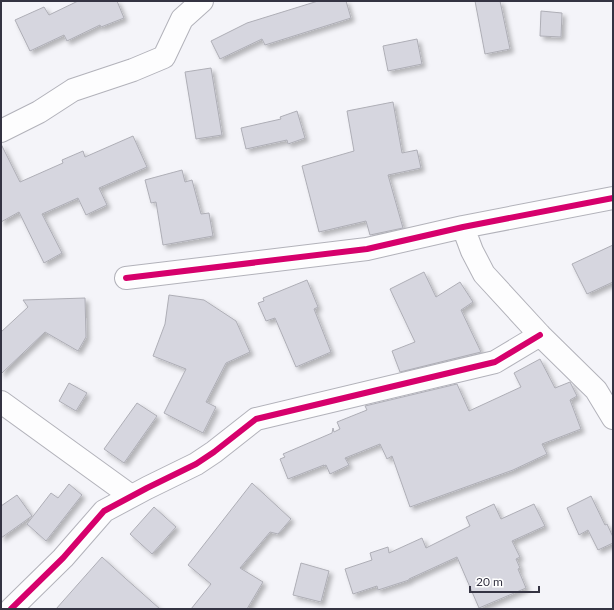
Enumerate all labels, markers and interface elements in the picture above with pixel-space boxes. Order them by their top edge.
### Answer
scale bar [470,568,539,594]
text: 20 m [476,574,503,589]

